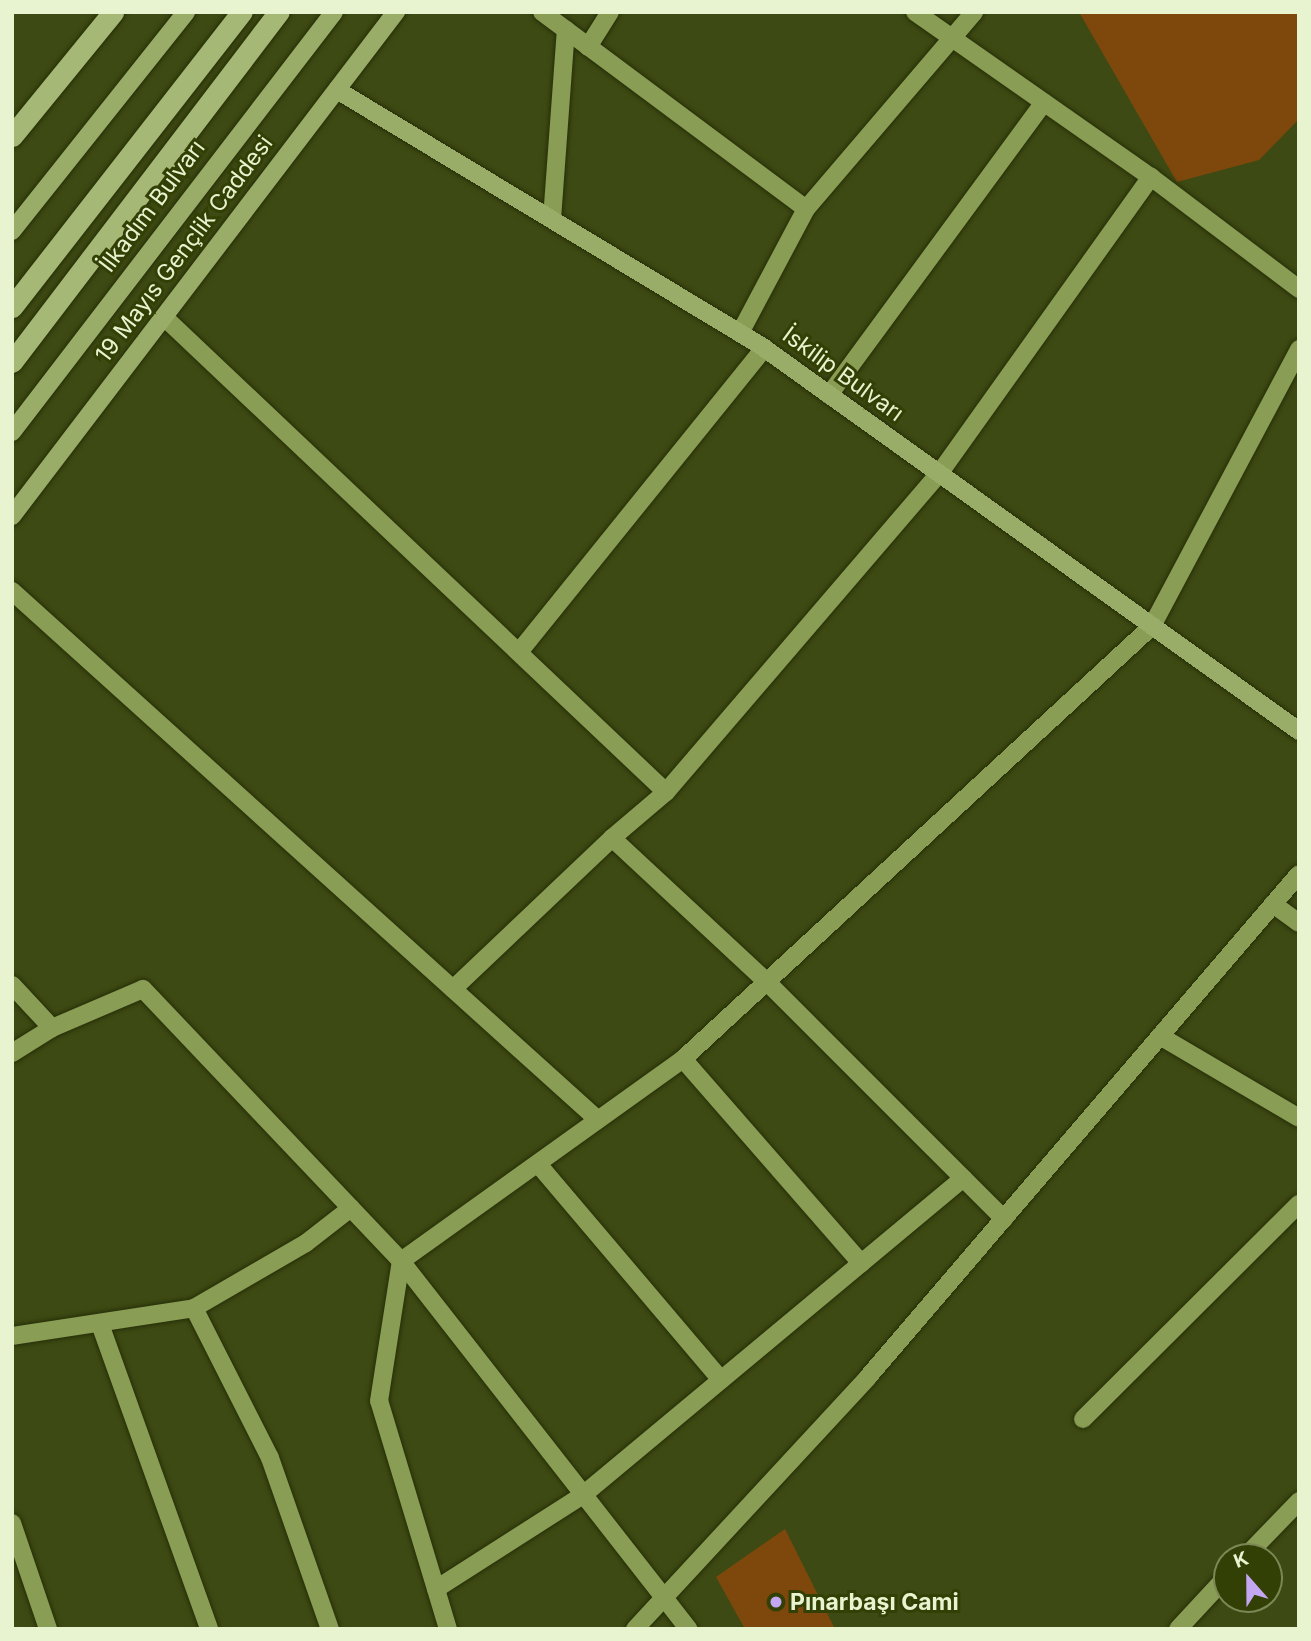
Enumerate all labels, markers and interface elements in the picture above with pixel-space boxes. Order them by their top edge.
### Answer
street label: 19 Mayıs Gençlik Caddesi [90,130,278,368]
street label: İlkadım Bulvarı [93,135,211,277]
street label: İskilip Bulvarı [777,321,909,427]
north arrow [1213,1543,1283,1613]
text: K [1231,1547,1252,1573]
place label: Pınarbaşı Cami [790,1588,959,1616]
marker: Pınarbaşı Cami [768,1594,784,1610]

